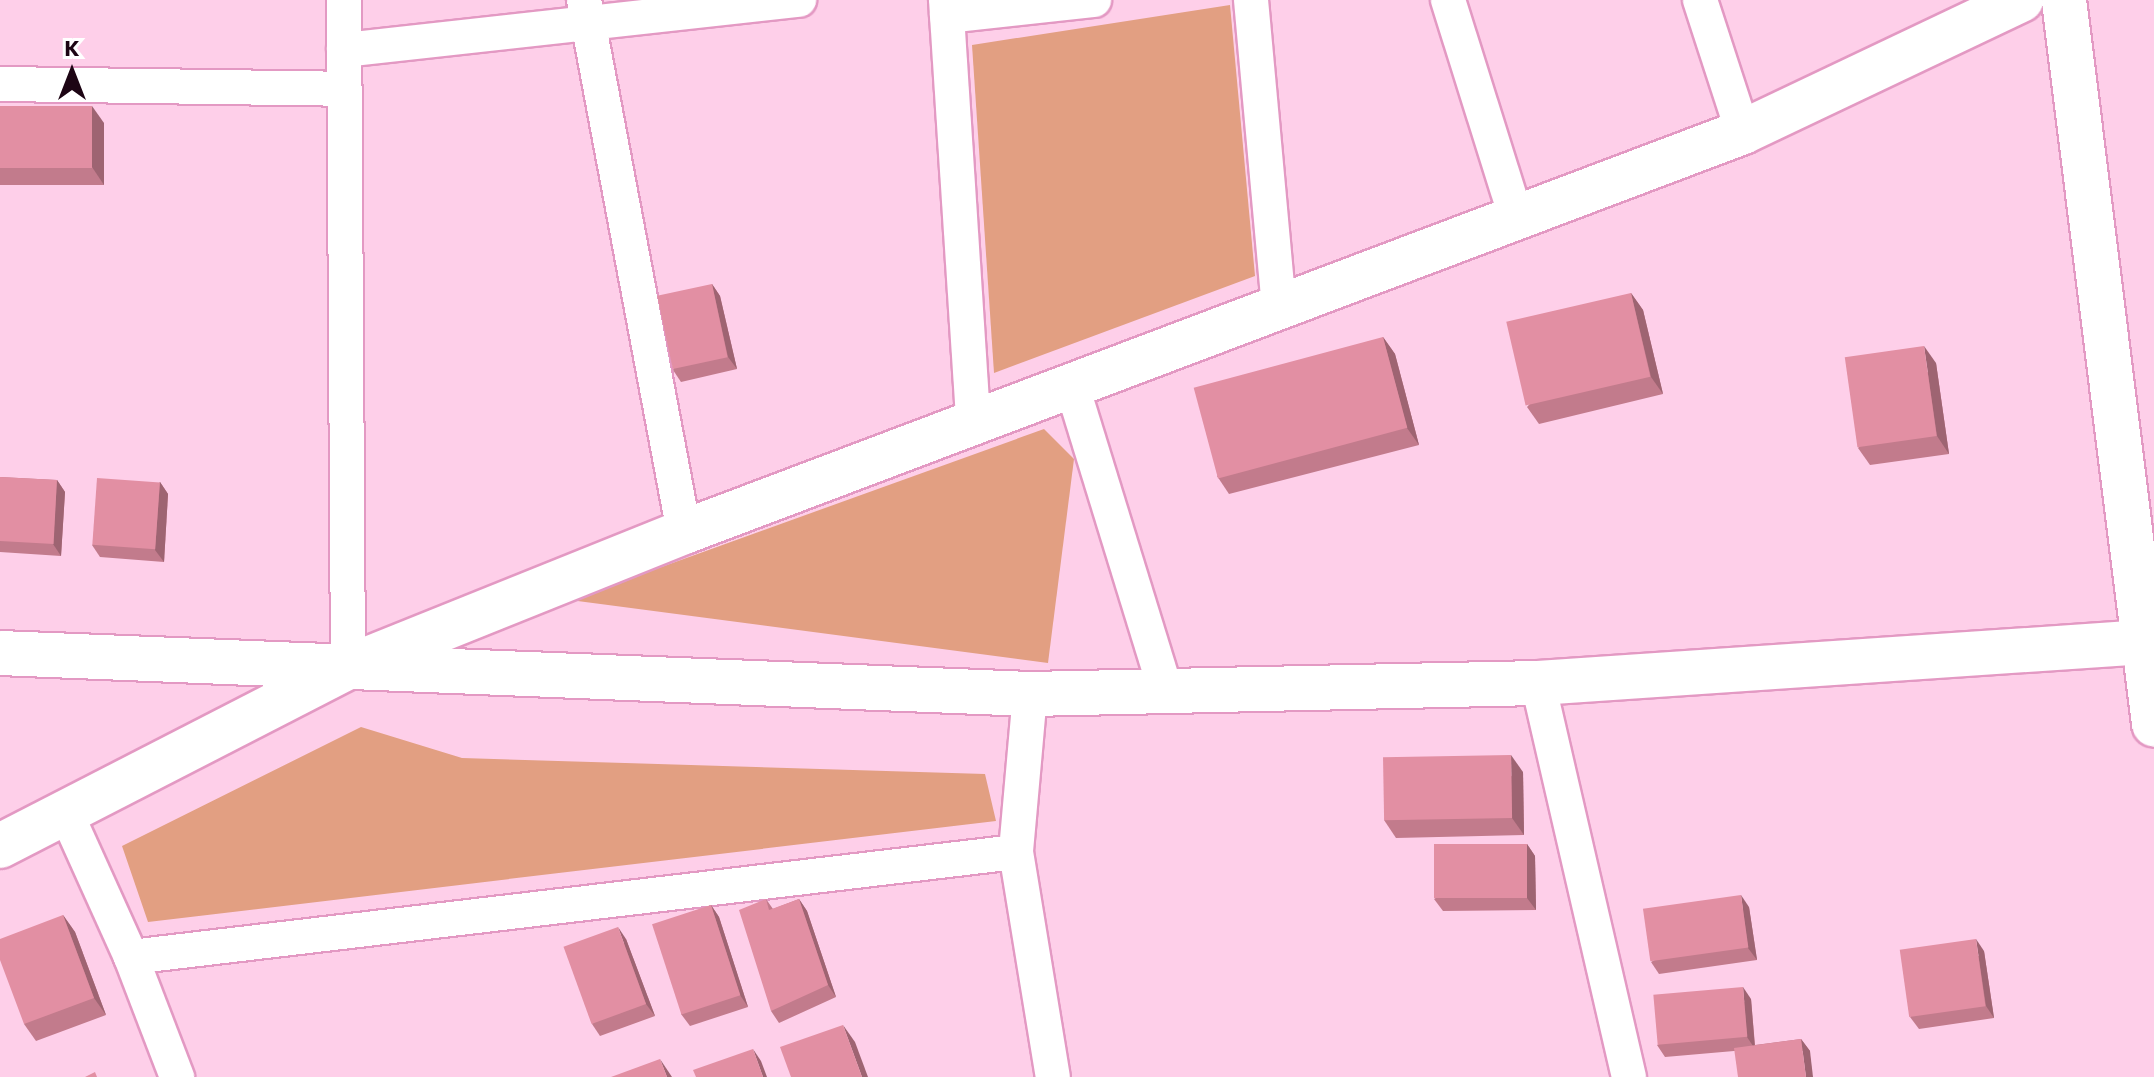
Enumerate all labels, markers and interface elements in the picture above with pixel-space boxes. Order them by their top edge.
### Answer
north arrow [32,32,112,112]
text: K [64,34,80,61]

